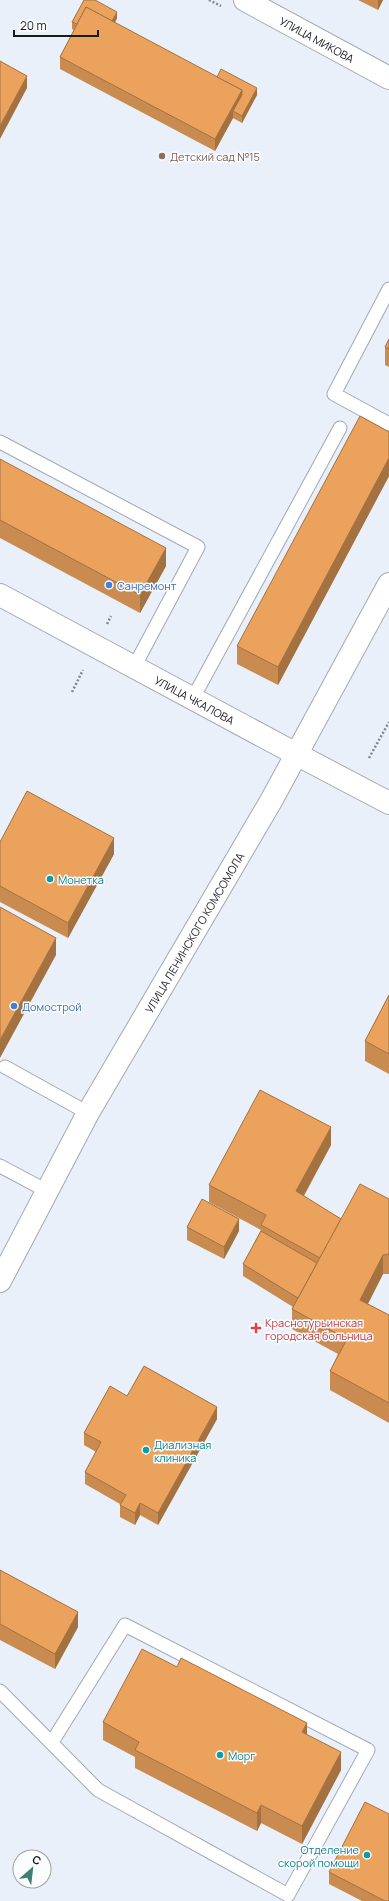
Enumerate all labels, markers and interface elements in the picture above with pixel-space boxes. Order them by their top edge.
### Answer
scale bar [14,12,98,38]
street label: УЛИЦА МИКОВА [277,13,357,65]
text: 20 m [20,17,47,34]
place label: Детский сад №15 [170,149,260,164]
marker: Детский сад №15 [157,151,167,161]
place label: Санремонт [117,578,177,593]
marker: Санремонт [104,580,114,590]
street label: УЛИЦА ЧКАЛОВА [152,672,237,727]
street label: УЛИЦА ЛЕНИНСКОГО КОМСОМОЛА [141,849,247,1016]
place label: Монетка [58,872,104,887]
marker: Монетка [45,874,55,884]
place label: Домострой [22,999,82,1014]
marker: Домострой [9,1001,19,1011]
place label: Краснотурьинская городская больница [265,1315,373,1343]
marker: Краснотурьинская городская больница [250,1322,262,1334]
place label: Диализная клиника [154,1437,211,1465]
marker: Диализная клиника [141,1445,151,1455]
place label: Морг [228,1748,255,1763]
marker: Морг [215,1750,225,1760]
place label: Отделение скорой помощи [278,1842,360,1870]
north arrow [12,1849,52,1889]
marker: Отделение скорой помощи [362,1850,372,1860]
text: С [30,1851,44,1868]

